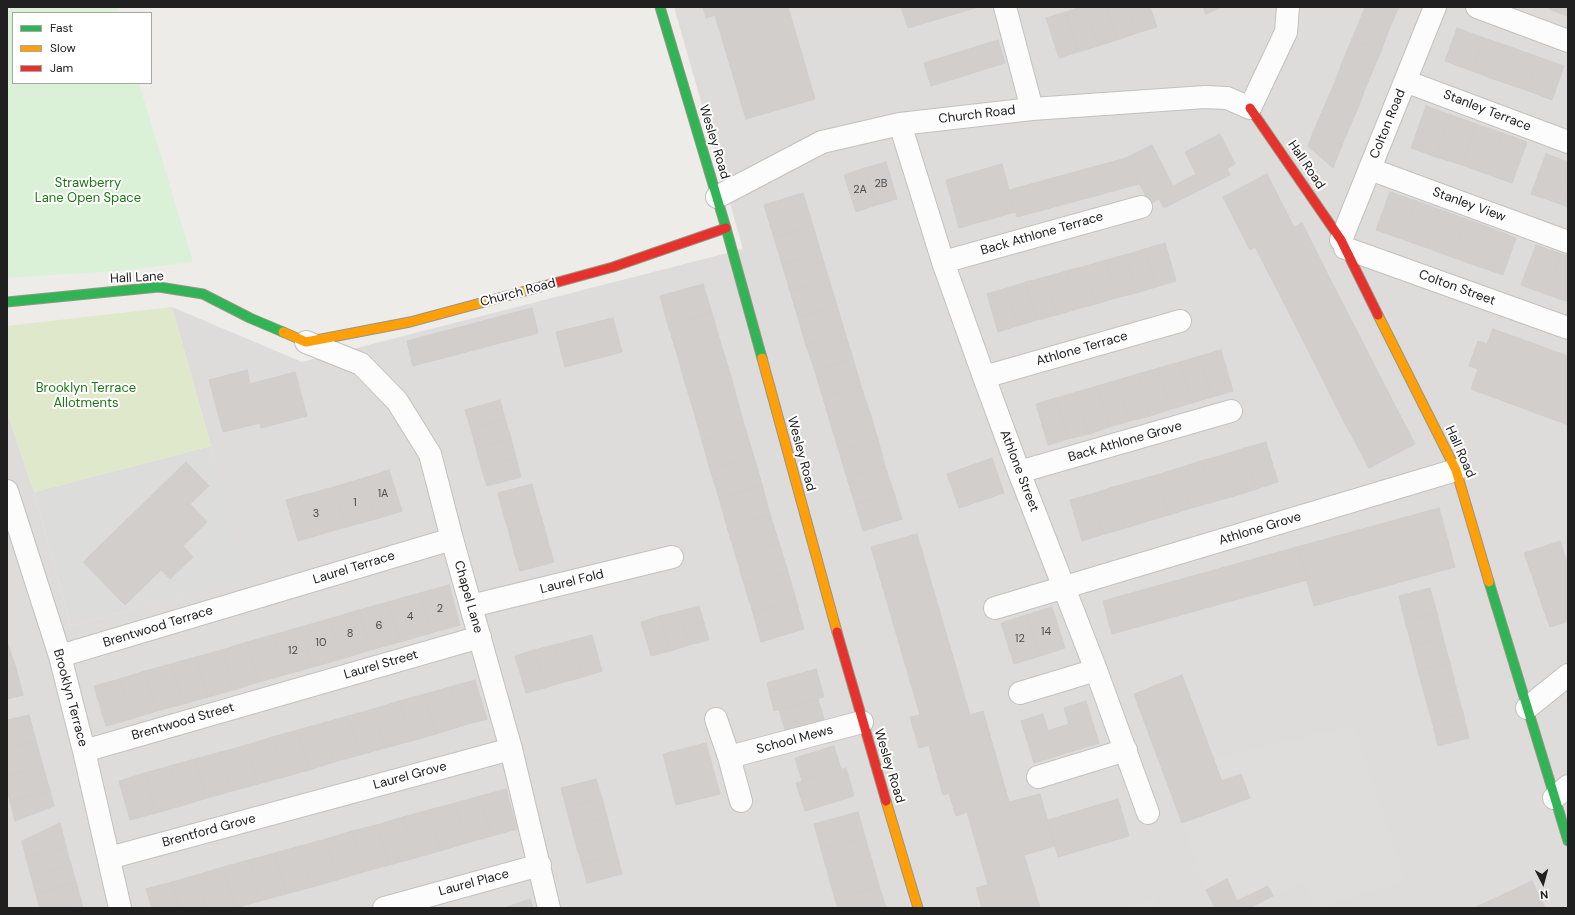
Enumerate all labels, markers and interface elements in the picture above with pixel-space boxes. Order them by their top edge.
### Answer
legend [12,12,152,84]
text: Fast [50,20,73,36]
text: Slow [50,40,76,56]
text: Jam [50,60,73,76]
street label: Colton Road [1367,87,1409,161]
street label: Stanley Terrace [1441,87,1533,135]
street label: Wesley Road [695,103,733,181]
street label: Church Road [938,103,1016,127]
street label: Hall Road [1284,138,1328,192]
park label: Strawberry Lane Open Space [35,176,141,207]
house number: 2B [875,177,887,191]
house number: 2A [853,183,867,197]
street label: Stanley View [1430,185,1508,225]
street label: Back Athlone Terrace [979,209,1105,259]
street label: Colton Street [1417,267,1497,309]
street label: Hall Lane [110,269,164,287]
street label: Church Road [479,275,557,311]
street label: Athlone Terrace [1034,328,1130,370]
park label: Brooklyn Terrace Allotments [36,381,136,412]
street label: Wesley Road [784,415,818,493]
street label: Back Athlone Grove [1066,418,1184,466]
street label: Hall Road [1442,424,1478,480]
street label: Athlone Street [996,428,1042,514]
house number: 1A [378,487,388,501]
house number: 1 [353,496,357,510]
house number: 3 [313,507,319,521]
street label: Athlone Grove [1217,509,1303,549]
street label: Laurel Terrace [311,548,397,588]
street label: Chapel Lane [450,559,486,635]
street label: Laurel Fold [539,567,605,597]
house number: 2 [437,602,443,616]
street label: Brentwood Terrace [101,603,215,651]
house number: 4 [407,610,413,624]
house number: 6 [376,619,382,633]
house number: 14 [1041,625,1051,639]
house number: 8 [347,627,353,641]
house number: 12 [1015,632,1025,646]
house number: 10 [316,636,326,650]
house number: 12 [288,644,298,658]
street label: Brooklyn Terrace [49,647,91,749]
street label: Laurel Street [342,647,420,683]
street label: Brentwood Street [130,700,236,744]
street label: School Mews [755,722,835,758]
street label: Wesley Road [870,727,908,805]
street label: Laurel Grove [372,759,448,793]
street label: Brentford Grove [161,811,257,851]
north arrow [1523,863,1563,903]
street label: Laurel Place [437,866,511,900]
text: N [1540,888,1549,902]

